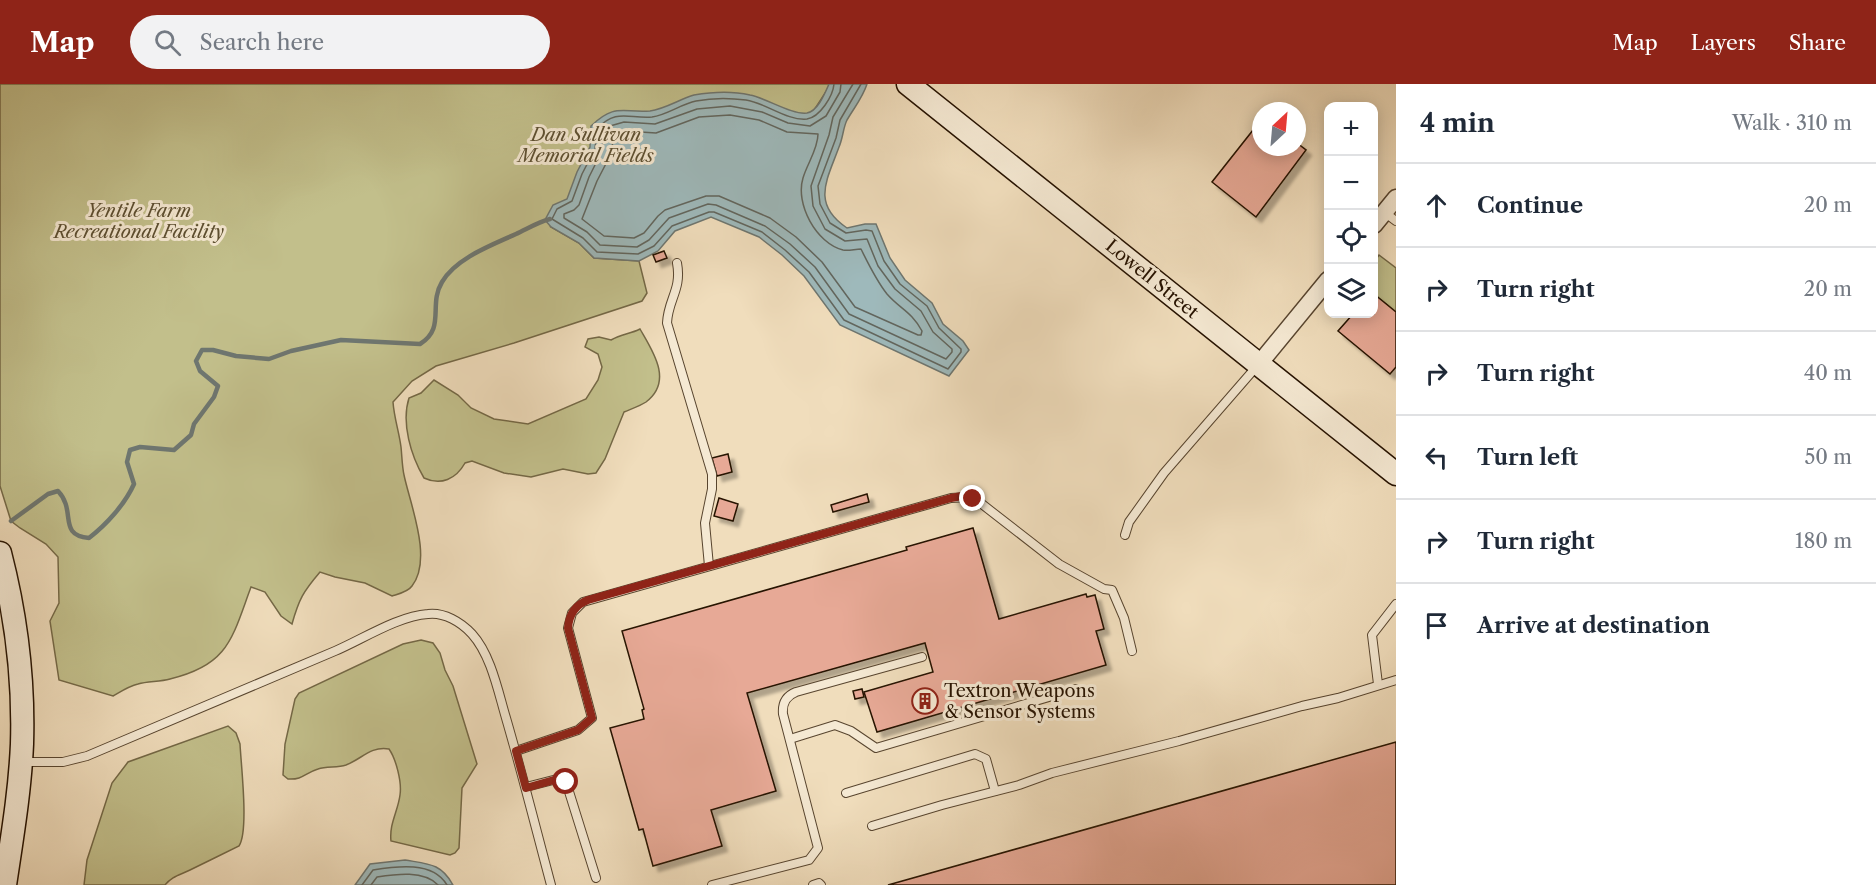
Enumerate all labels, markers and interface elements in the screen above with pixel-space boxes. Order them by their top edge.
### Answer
search box [130,15,550,69]
text: Map [30,25,94,59]
icon: search [151,26,184,59]
text: Search here [199,29,324,56]
text: Map [1613,30,1658,55]
text: Layers [1691,30,1756,55]
text: Share [1789,30,1846,55]
north arrow [1252,102,1306,156]
map controls [1324,102,1378,318]
button: + [1324,102,1378,156]
text: 4 min [1420,107,1495,139]
text: Walk · 310 m [1732,111,1852,135]
park label: Dan Sullivan Memorial Fields [516,124,654,167]
button: − [1324,156,1378,210]
icon: ahead [1420,189,1453,222]
text: Continue [1477,192,1583,219]
text: 20 m [1804,193,1852,217]
park label: Yentile Farm Recreational Facility [52,200,224,243]
button: locate [1324,210,1378,264]
street label: Lowell Street [1101,235,1203,324]
button: layers [1324,264,1378,318]
icon: right [1420,273,1453,306]
text: Turn right [1477,276,1595,303]
text: 20 m [1804,277,1852,301]
icon: right [1420,357,1453,390]
text: Turn right [1477,360,1595,387]
text: 40 m [1804,361,1852,385]
icon: left [1420,441,1453,474]
text: Turn left [1477,444,1578,471]
text: 50 m [1805,445,1852,469]
route end [959,485,985,511]
icon: right [1420,525,1453,558]
text: Turn right [1477,528,1595,555]
text: 180 m [1795,529,1852,553]
icon: arrive [1420,609,1453,642]
text: Arrive at destination [1477,612,1710,639]
place label: Textron Weapons & Sensor Systems [944,680,1095,723]
building icon: Textron Weapons & Sensor Systems [910,686,940,716]
route start [552,768,578,794]

